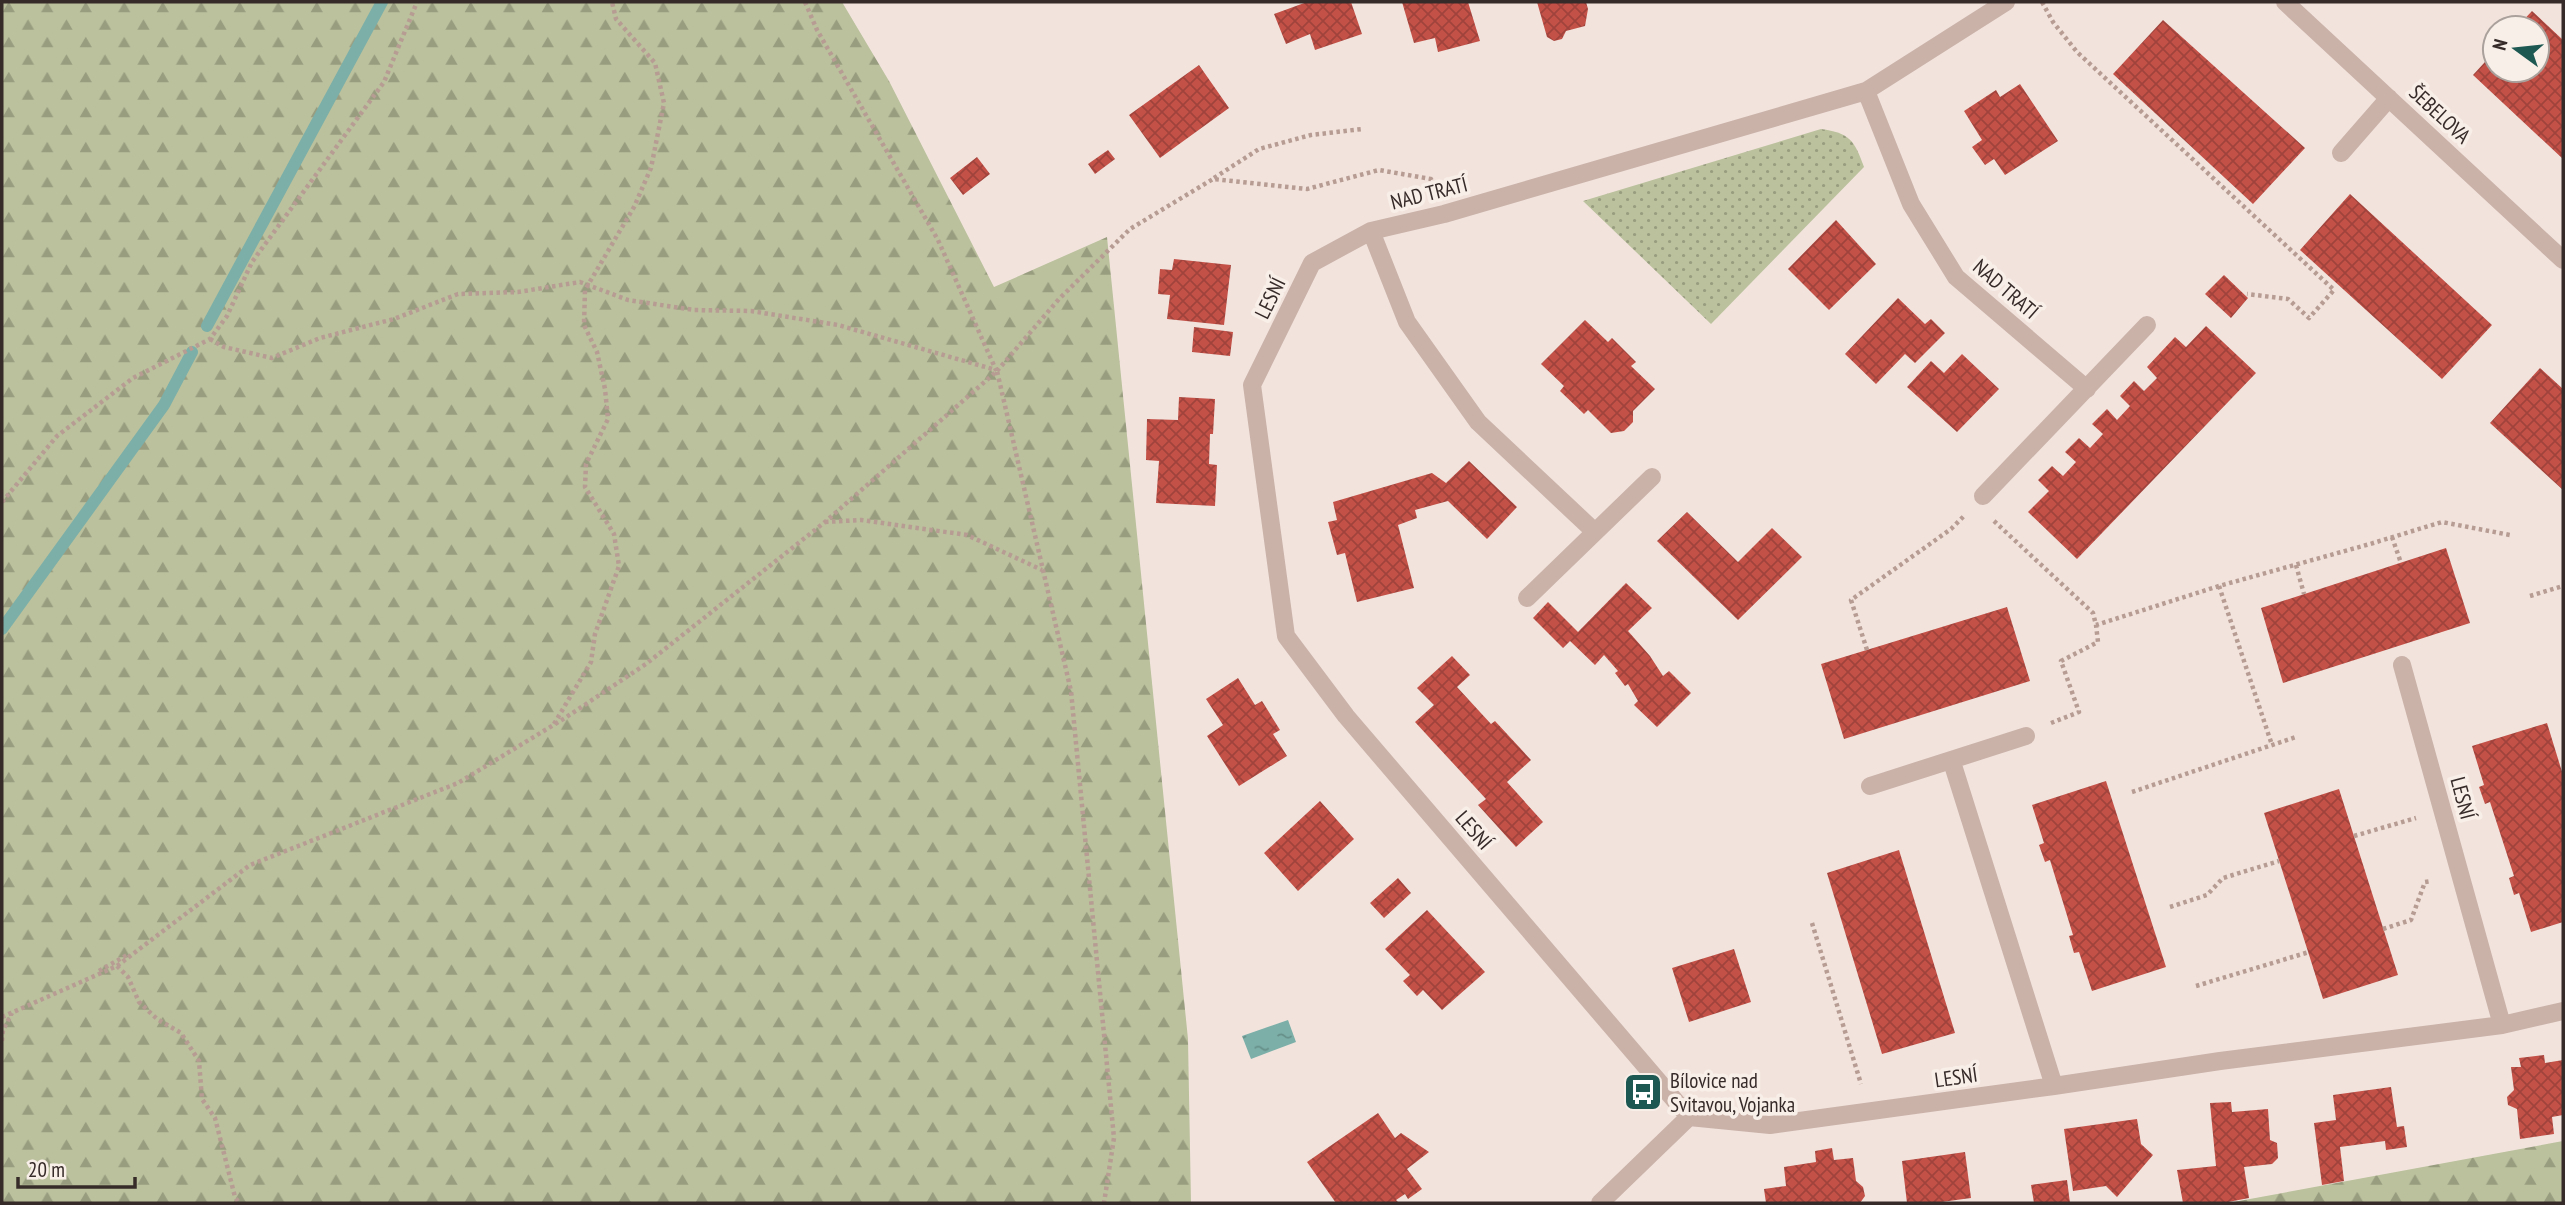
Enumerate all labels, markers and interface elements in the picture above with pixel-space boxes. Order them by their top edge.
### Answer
north arrow [2481,14,2551,84]
text: N [2487,37,2512,53]
street label: ŠEBELOVA [2404,79,2476,149]
street label: NAD TRATÍ [1388,170,1471,216]
street label: NAD TRATÍ [1968,253,2045,326]
street label: LESNÍ [1248,272,1292,323]
street label: LESNÍ [2444,774,2482,823]
street label: LESNÍ [1450,805,1499,856]
street label: LESNÍ [1933,1060,1980,1093]
place label: Bílovice nad Svitavou, Vojanka [1670,1067,1795,1118]
bus stop icon: Bílovice nad Svitavou, Vojanka [1622,1071,1664,1113]
scale bar [18,1146,135,1190]
text: 20 m [28,1156,65,1183]

